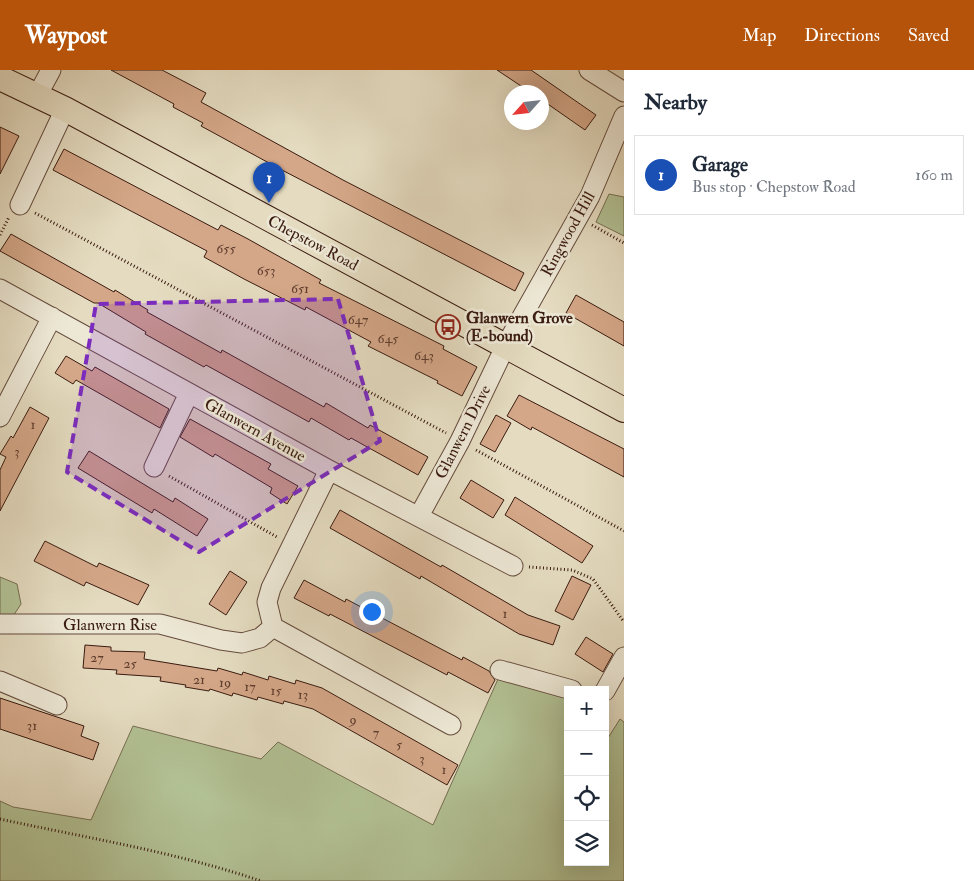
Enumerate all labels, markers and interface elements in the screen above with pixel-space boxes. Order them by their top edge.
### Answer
text: Waypost [25,20,107,51]
text: Map [743,24,776,47]
text: Directions [804,24,880,47]
text: Saved [908,24,949,47]
north arrow [504,85,549,130]
text: Nearby [644,89,707,116]
text: Garage [692,153,748,177]
pin: 1 [253,162,285,203]
text: 1 [658,165,664,185]
text: 160 m [915,165,953,185]
text: Bus stop · Chepstow Road [692,177,856,197]
street label: Ringwood Hill [537,188,599,280]
street label: Chepstow Road [264,211,362,276]
house number: 655 [216,240,237,257]
house number: 653 [257,262,275,279]
house number: 651 [291,280,309,297]
place label: Glanwern Grove (E-bound) [466,308,573,346]
house number: 647 [348,311,369,328]
bus stop icon: Glanwern Grove (E-bound) [435,314,461,340]
house number: 645 [378,330,399,347]
house number: 643 [414,347,434,364]
street label: Glanwern Drive [431,381,495,482]
street label: Glanwern Avenue [201,394,309,466]
house number: 1 [31,416,36,433]
house number: 3 [14,443,20,460]
your location [359,599,385,625]
house number: 1 [503,605,508,622]
street label: Glanwern Rise [63,615,157,635]
house number: 27 [90,649,104,666]
house number: 25 [123,655,137,672]
house number: 21 [193,671,205,688]
house number: 19 [219,674,231,691]
house number: 17 [244,678,256,695]
house number: 15 [270,682,282,699]
house number: 13 [298,686,308,703]
map controls [564,686,609,866]
button: + [564,686,609,731]
house number: 9 [348,711,357,728]
house number: 31 [27,717,37,734]
house number: 7 [373,724,380,741]
button: − [564,731,609,776]
house number: 5 [396,736,403,753]
house number: 3 [419,750,425,767]
house number: 1 [442,761,447,778]
button: locate [564,776,609,821]
button: layers [564,821,609,866]

